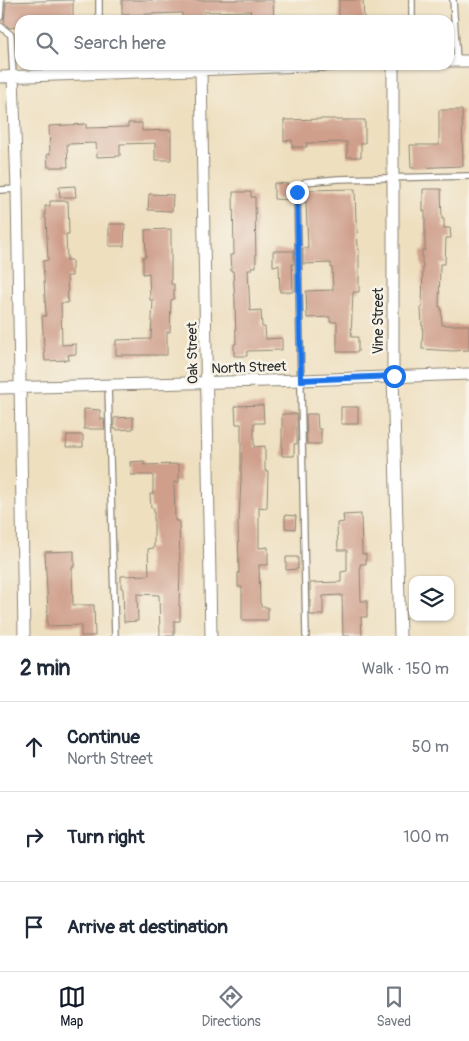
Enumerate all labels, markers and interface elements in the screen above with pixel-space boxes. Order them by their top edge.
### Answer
search box [15,15,454,70]
icon: search [33,29,61,57]
text: Search here [73,31,166,55]
route end [286,181,309,204]
street label: Vine Street [370,287,387,354]
street label: Oak Street [183,321,202,384]
street label: North Street [211,358,287,377]
route start [383,365,406,388]
map controls [409,576,454,621]
button: layers [409,576,454,621]
text: 2 min [20,655,70,682]
text: Walk · 150 m [362,659,449,679]
text: Continue [67,725,140,749]
icon: ahead [20,733,48,761]
text: 50 m [412,737,449,757]
text: North Street [67,749,153,769]
icon: right [20,823,48,851]
text: Turn right [67,825,145,849]
text: 100 m [403,827,449,847]
icon: arrive [20,913,48,941]
text: Arrive at destination [67,915,228,939]
tab: Map [58,983,86,1030]
tab: Directions [201,983,261,1030]
tab: Saved [376,983,411,1030]

